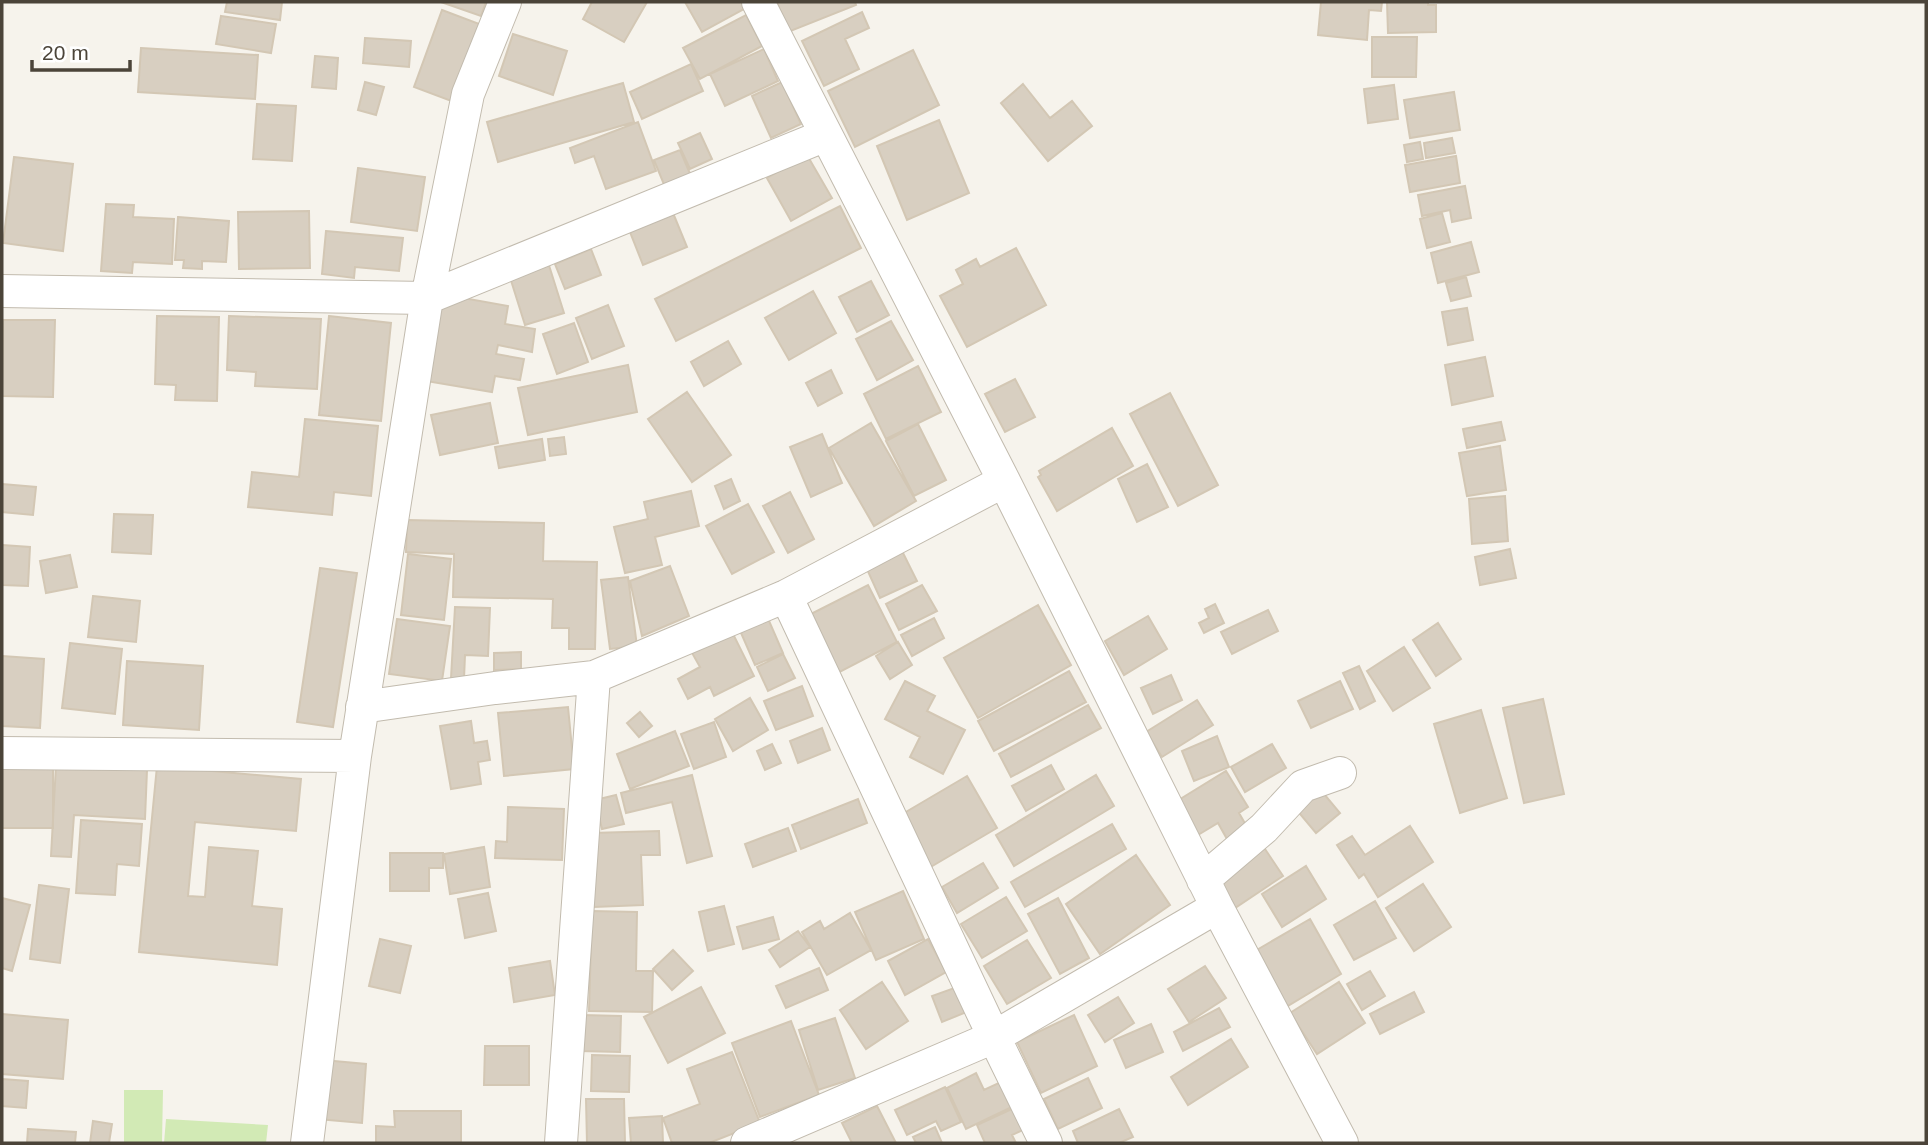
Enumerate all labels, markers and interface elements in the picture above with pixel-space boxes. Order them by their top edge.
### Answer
scale bar [32,28,130,72]
text: 20 m [42,41,89,64]

